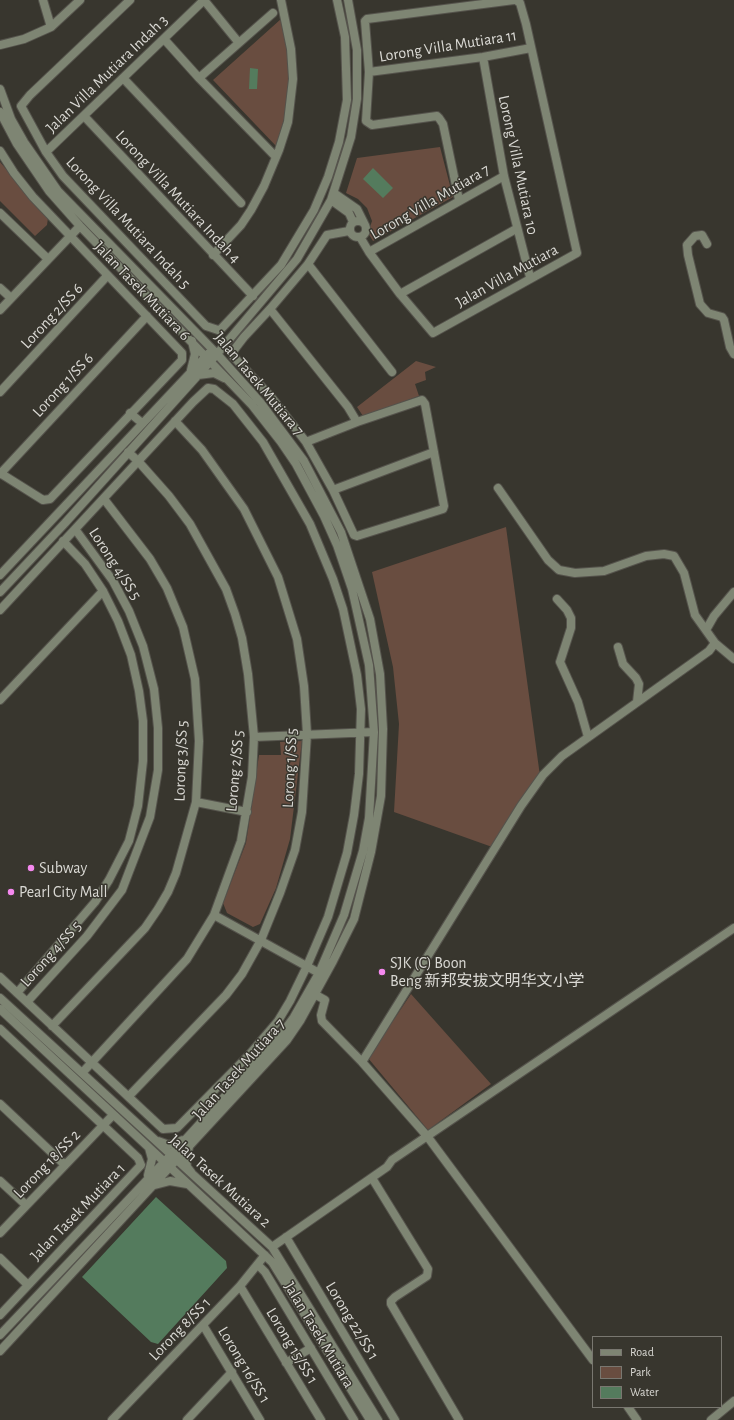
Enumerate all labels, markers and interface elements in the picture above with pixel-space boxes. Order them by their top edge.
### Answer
street label: Jalan Villa Mutiara Indah 3 [42,11,172,137]
street label: Lorong Villa Mutiara 11 [378,26,518,66]
street label: Lorong Villa Mutiara 10 [494,93,542,237]
street label: Lorong Villa Mutiara Indah 4 [111,126,245,268]
street label: Lorong Villa Mutiara Indah 5 [62,153,194,293]
street label: Lorong Villa Mutiara 7 [367,160,493,244]
street label: Jalan Tasek Mutiara 6 [90,237,194,345]
street label: Jalan Villa Mutiara [452,240,562,312]
street label: Lorong 2/SS 6 [17,279,87,353]
street label: Jalan Tasek Mutiara 7 [210,328,308,440]
street label: Lorong 1/SS 6 [28,349,98,421]
street label: Lorong 4/SS 5 [85,524,145,604]
street label: Lorong 3/SS 5 [170,720,192,802]
street label: Lorong 1/SS 5 [278,727,302,809]
street label: Lorong 2/SS 5 [222,729,248,813]
place label: Subway [39,858,87,878]
marker: Subway [26,863,36,873]
place label: Pearl City Mall [19,882,108,902]
marker: Pearl City Mall [6,887,16,897]
street label: Lorong 4/SS 5 [16,917,86,991]
place label: SJK (C) Boon Beng 新邦安拔文明华文小学 [390,953,584,991]
marker: SJK (C) Boon Beng 新邦安拔文明华文小学 [377,967,387,977]
street label: Jalan Tasek Mutiara 7 [188,1014,290,1124]
street label: Lorong 18/SS 2 [9,1126,85,1202]
street label: Jalan Tasek Mutiara 2 [165,1130,275,1232]
street label: Jalan Tasek Mutiara 1 [26,1159,130,1265]
street label: Jalan Tasek Mutiara [280,1278,358,1392]
street label: Lorong 22/SS 1 [321,1278,383,1364]
street label: Lorong 8/SS 1 [145,1293,215,1365]
street label: Lorong 15/SS 1 [262,1304,322,1388]
street label: Lorong 16/SS 1 [213,1323,275,1407]
legend [592,1336,722,1408]
text: Road [630,1346,654,1358]
text: Park [630,1366,651,1378]
text: Water [630,1386,659,1398]

